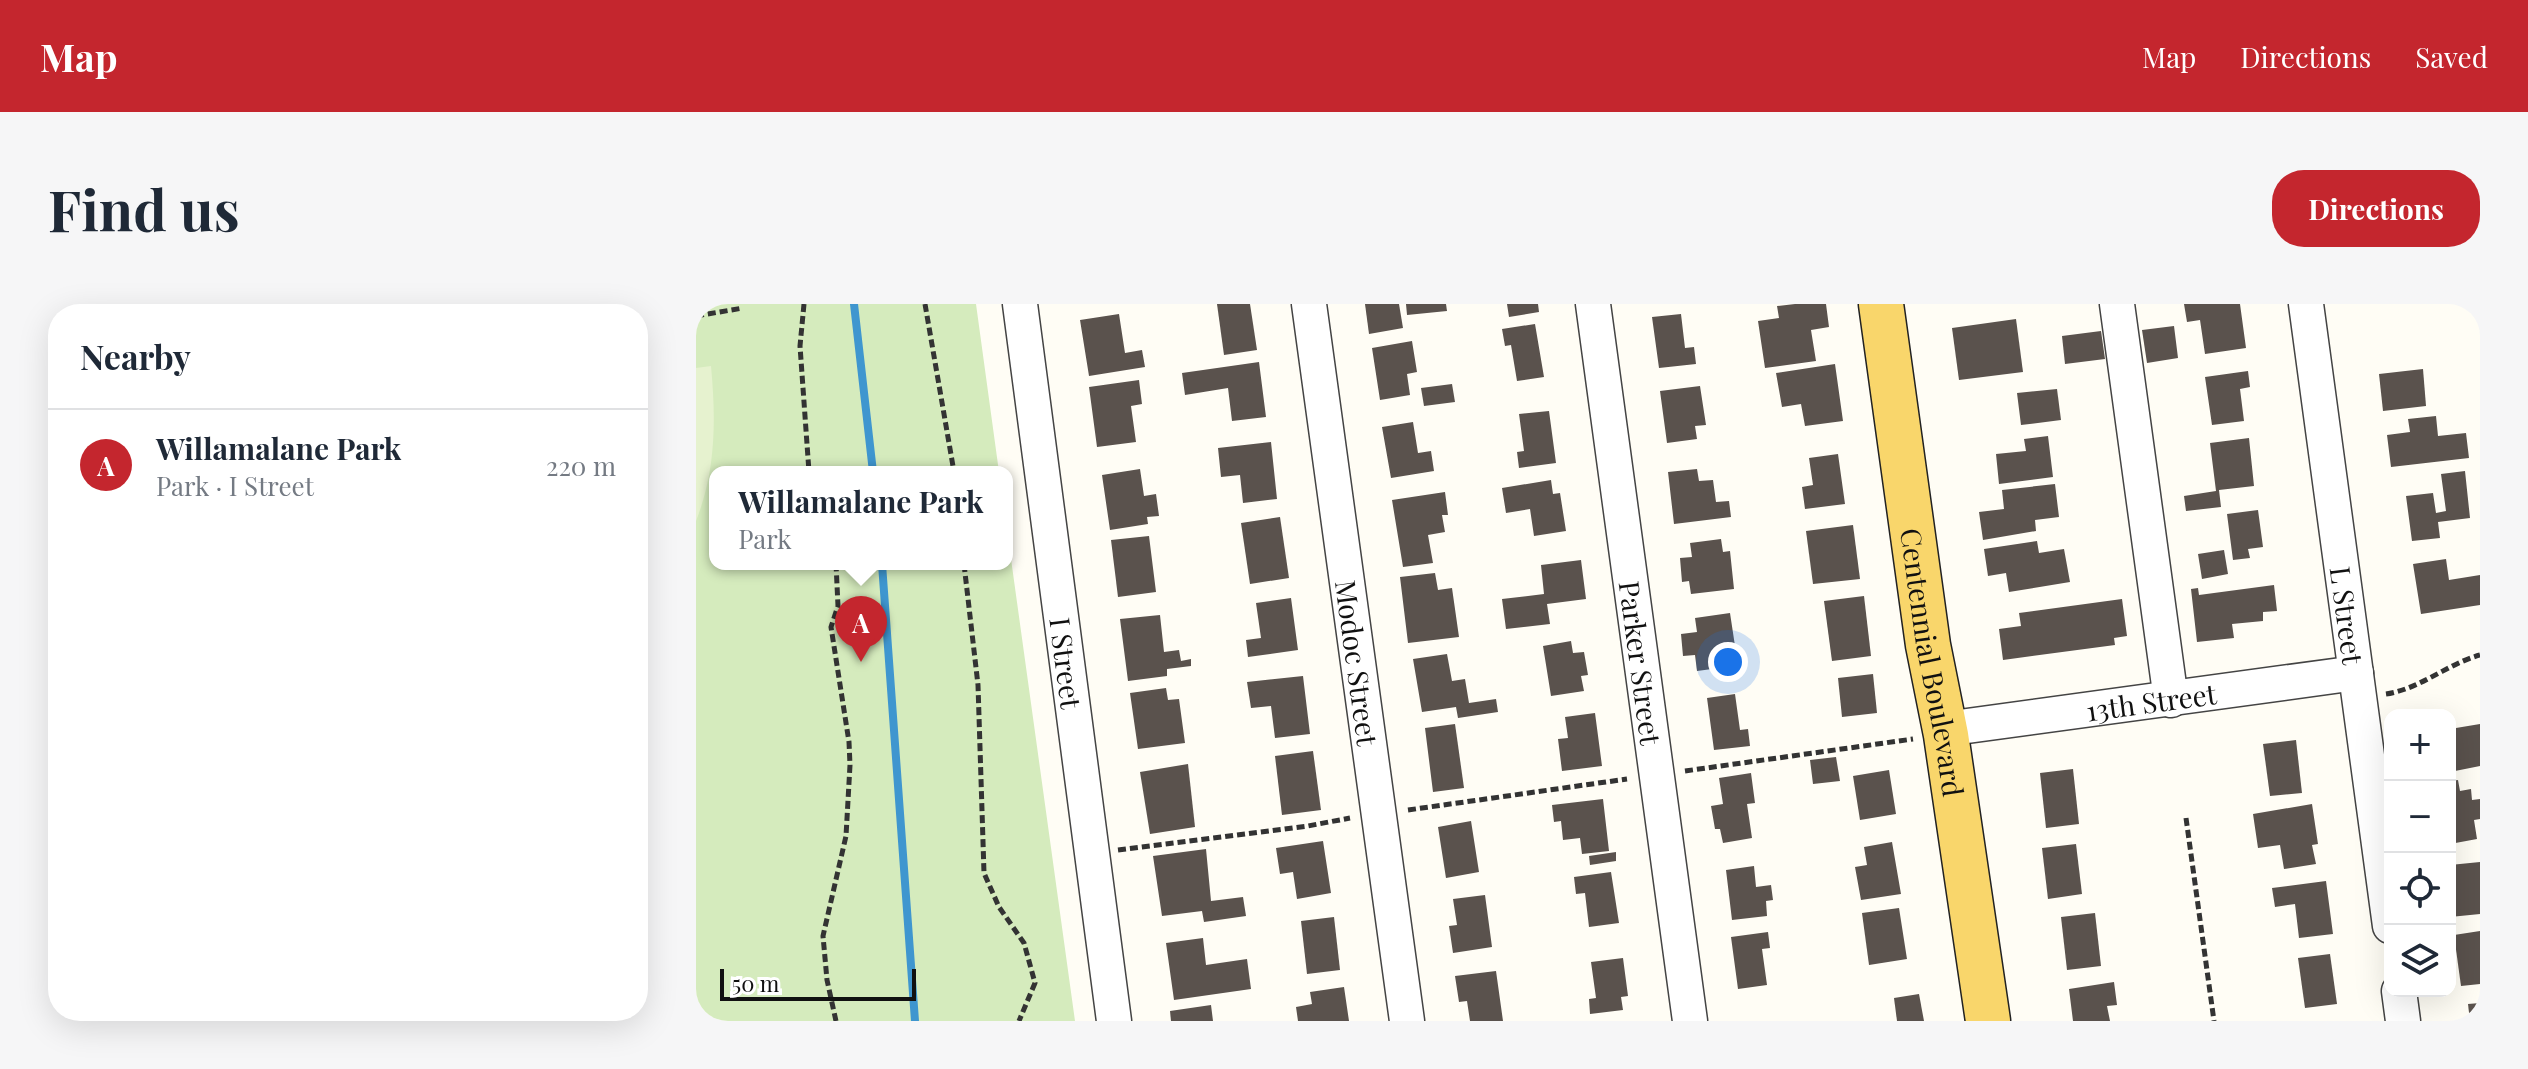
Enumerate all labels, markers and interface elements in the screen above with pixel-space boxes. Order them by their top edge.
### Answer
text: Map [40,31,117,82]
text: Map [2142,38,2196,75]
text: Directions [2240,38,2371,75]
text: Saved [2415,38,2488,75]
button: Directions [2272,170,2480,247]
text: Find us [48,171,240,246]
text: Nearby [80,333,191,379]
text: Willamalane Park [156,428,401,468]
text: A [97,448,115,483]
text: 220 m [546,448,616,483]
popup [709,466,1013,570]
text: Park · I Street [156,468,314,503]
text: Willamalane Park [738,481,984,521]
text: Park [738,521,792,556]
street label: Centennial Boulevard [1894,526,1973,799]
street label: L Street [2323,564,2373,668]
street label: Modoc Street [1328,578,1388,749]
street label: Parker Street [1612,579,1671,748]
pin: A [835,596,887,662]
street label: I Street [1043,615,1091,712]
your location [1708,642,1748,682]
street label: 13th Street [2084,674,2220,728]
map controls [2384,709,2456,997]
button: + [2384,709,2456,781]
button: − [2384,781,2456,853]
button: locate [2384,853,2456,925]
button: layers [2384,925,2456,997]
scale bar [720,965,916,1001]
text: 50 m [732,968,779,998]

